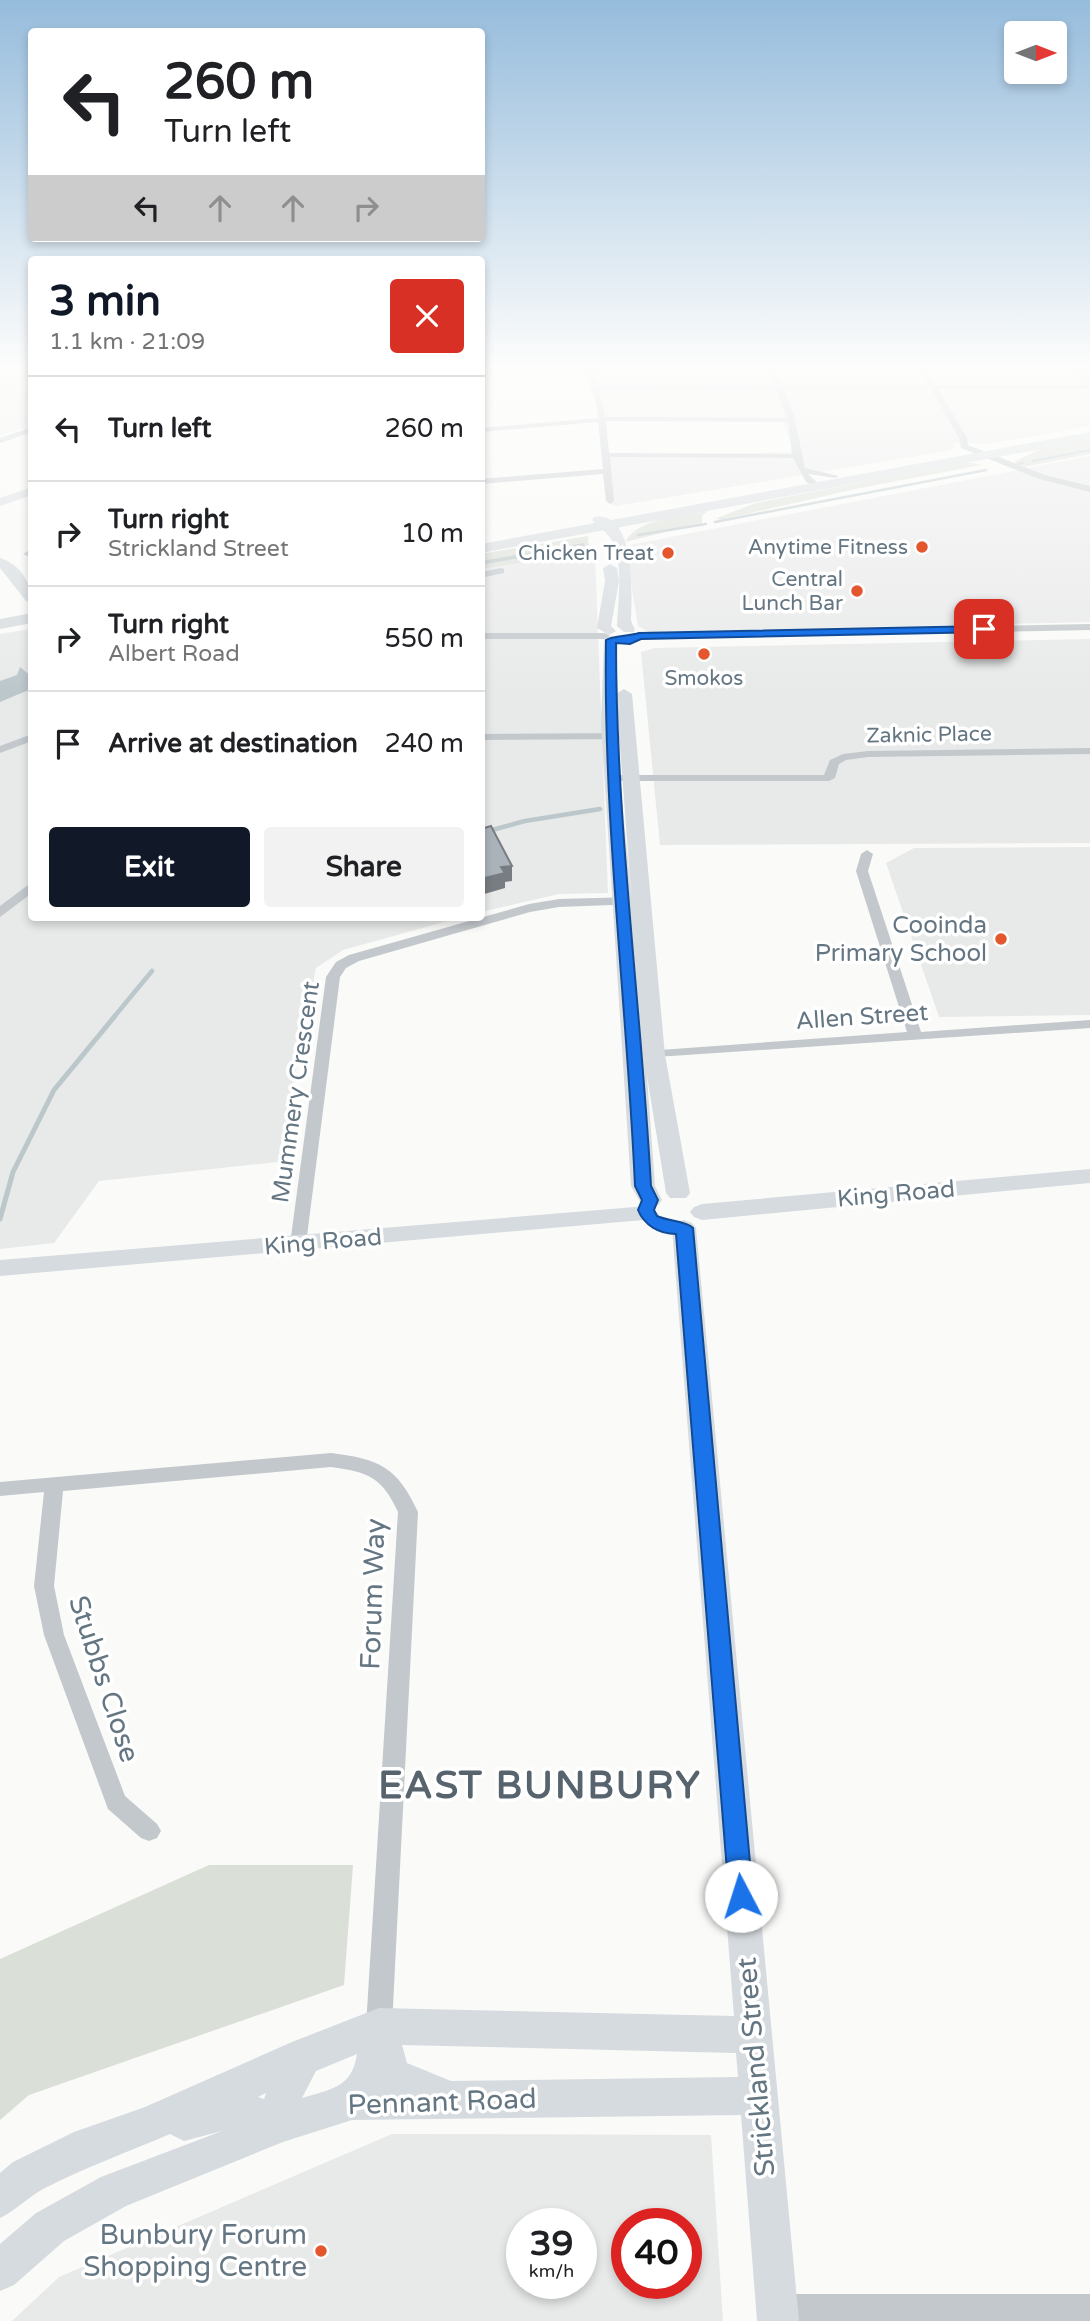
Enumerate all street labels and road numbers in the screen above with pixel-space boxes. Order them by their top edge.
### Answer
street label: Zaknic Place [866,721,992,749]
street label: Mummery Crescent [266,979,326,1205]
street label: Allen Street [795,998,929,1036]
street label: King Road [836,1174,956,1214]
street label: King Road [263,1222,383,1262]
street label: Forum Way [353,1518,393,1670]
street label: Stubbs Close [61,1591,147,1767]
street label: Strickland Street [729,1956,783,2178]
street label: Pennant Road [347,2082,537,2122]

